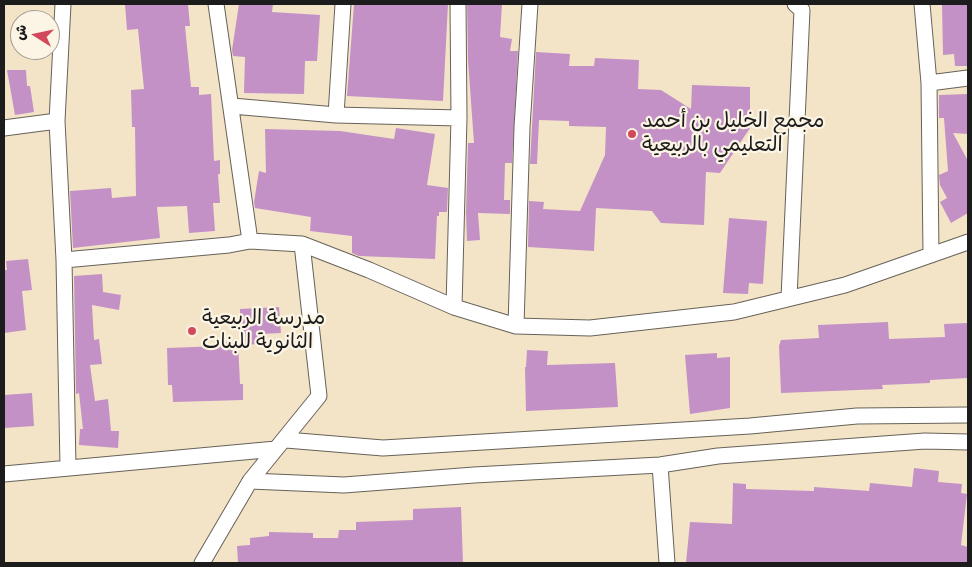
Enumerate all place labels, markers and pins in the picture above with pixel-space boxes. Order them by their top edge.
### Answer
place label: مجمع الخليل بن أحمد التعليمي بالربيعية [642,109,824,159]
marker: مجمع الخليل بن أحمد التعليمي بالربيعية [626,128,638,140]
place label: مدرسة الربيعية الثانوية للبنات [202,306,325,356]
marker: مدرسة الربيعية الثانوية للبنات [186,325,198,337]

